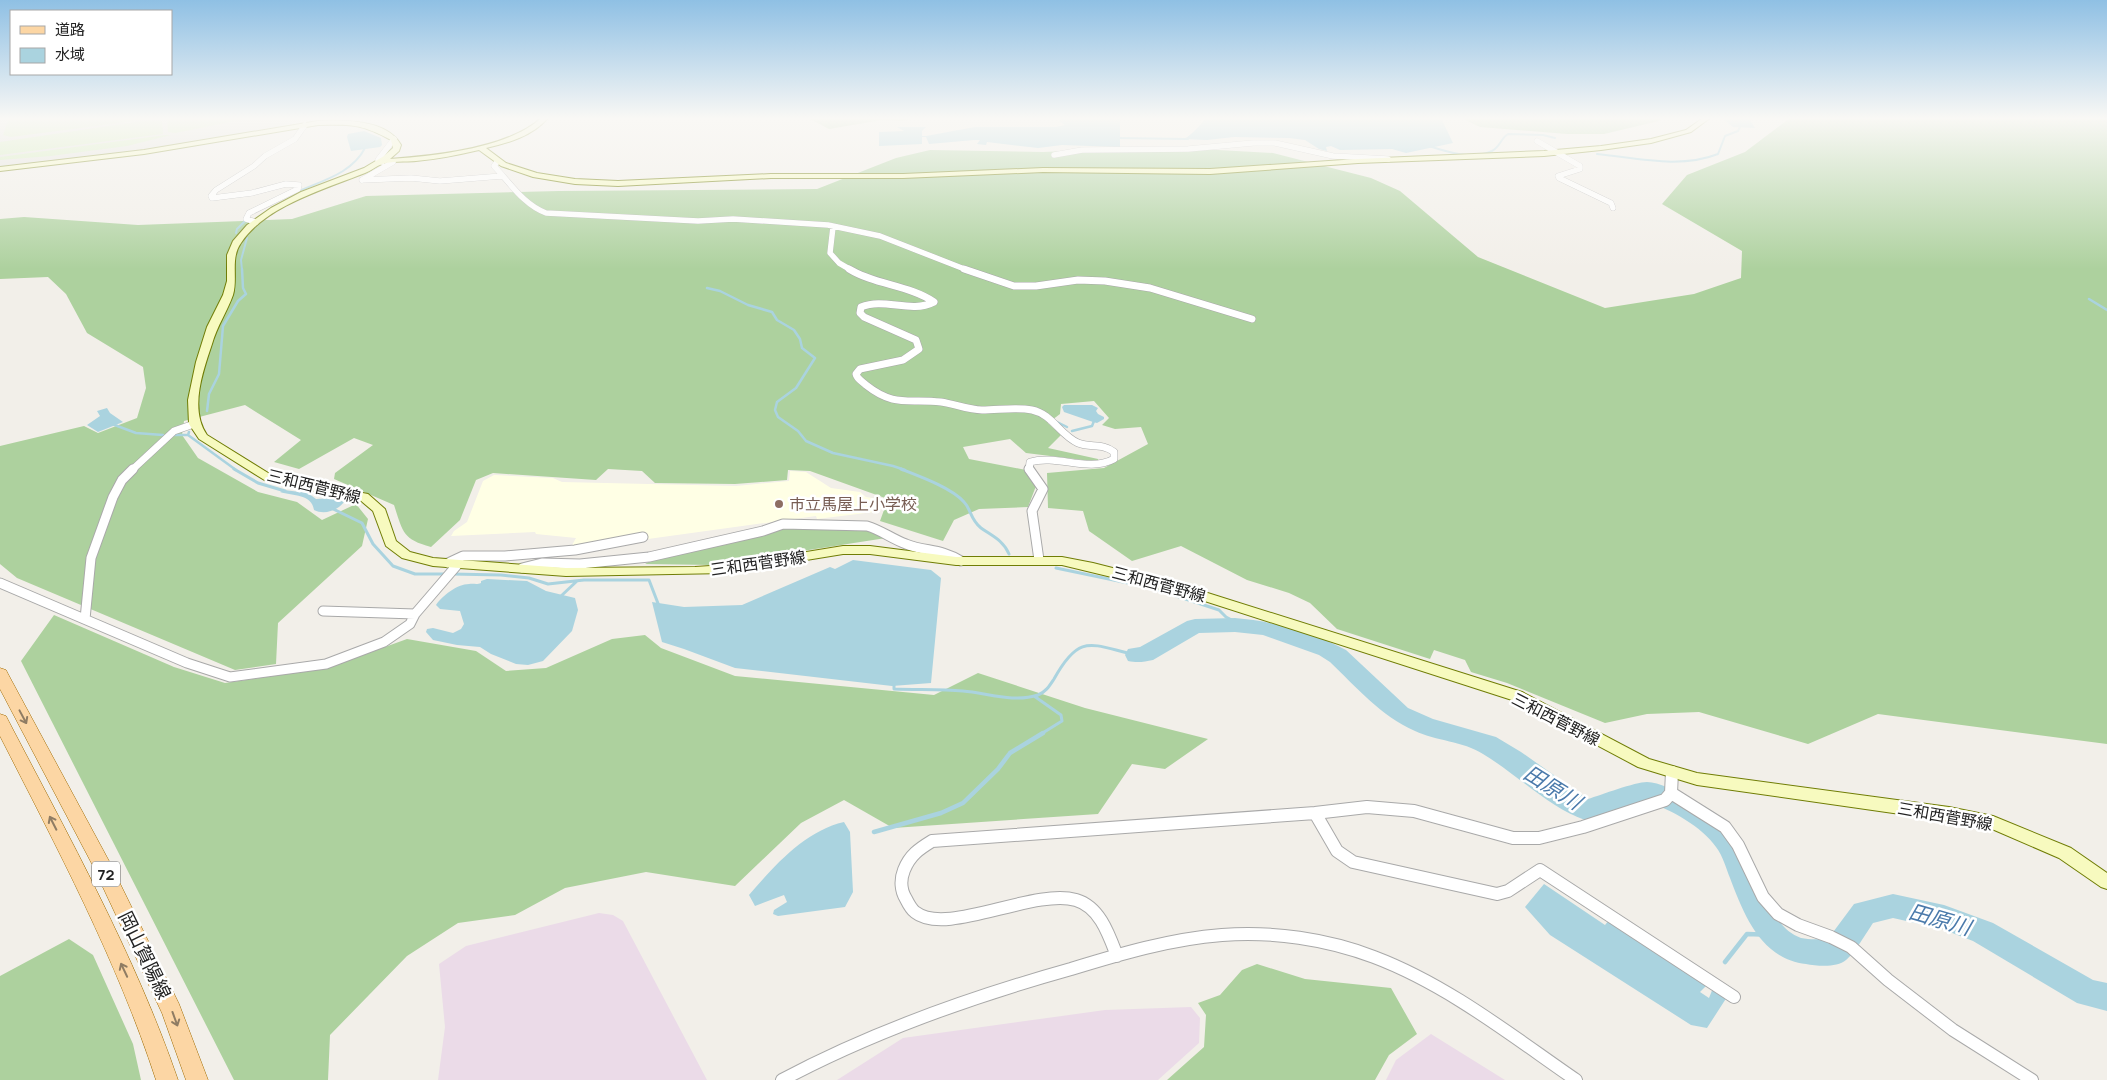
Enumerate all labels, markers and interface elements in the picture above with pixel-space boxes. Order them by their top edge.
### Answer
legend [10,10,172,75]
text: 道路 [55,19,85,40]
text: 水域 [55,44,85,65]
street label: 三和西菅野線 [265,464,363,508]
place label: 市立馬屋上小学校 [789,493,917,515]
marker: 市立馬屋上小学校 [773,498,785,510]
street label: 三和西菅野線 [709,545,807,581]
street label: 三和西菅野線 [1110,561,1208,607]
street label: 三和西菅野線 [1508,687,1604,751]
one-way arrow [18,710,28,725]
water label: 田原川 [1519,758,1589,817]
street label: 三和西菅野線 [1896,797,1994,835]
one-way arrow [48,816,58,831]
road number: 72 [92,862,120,886]
water label: 田原川 [1906,897,1976,942]
street label: 岡山賀陽線 [112,907,178,1003]
one-way arrow [118,963,128,978]
one-way arrow [171,1010,180,1026]

